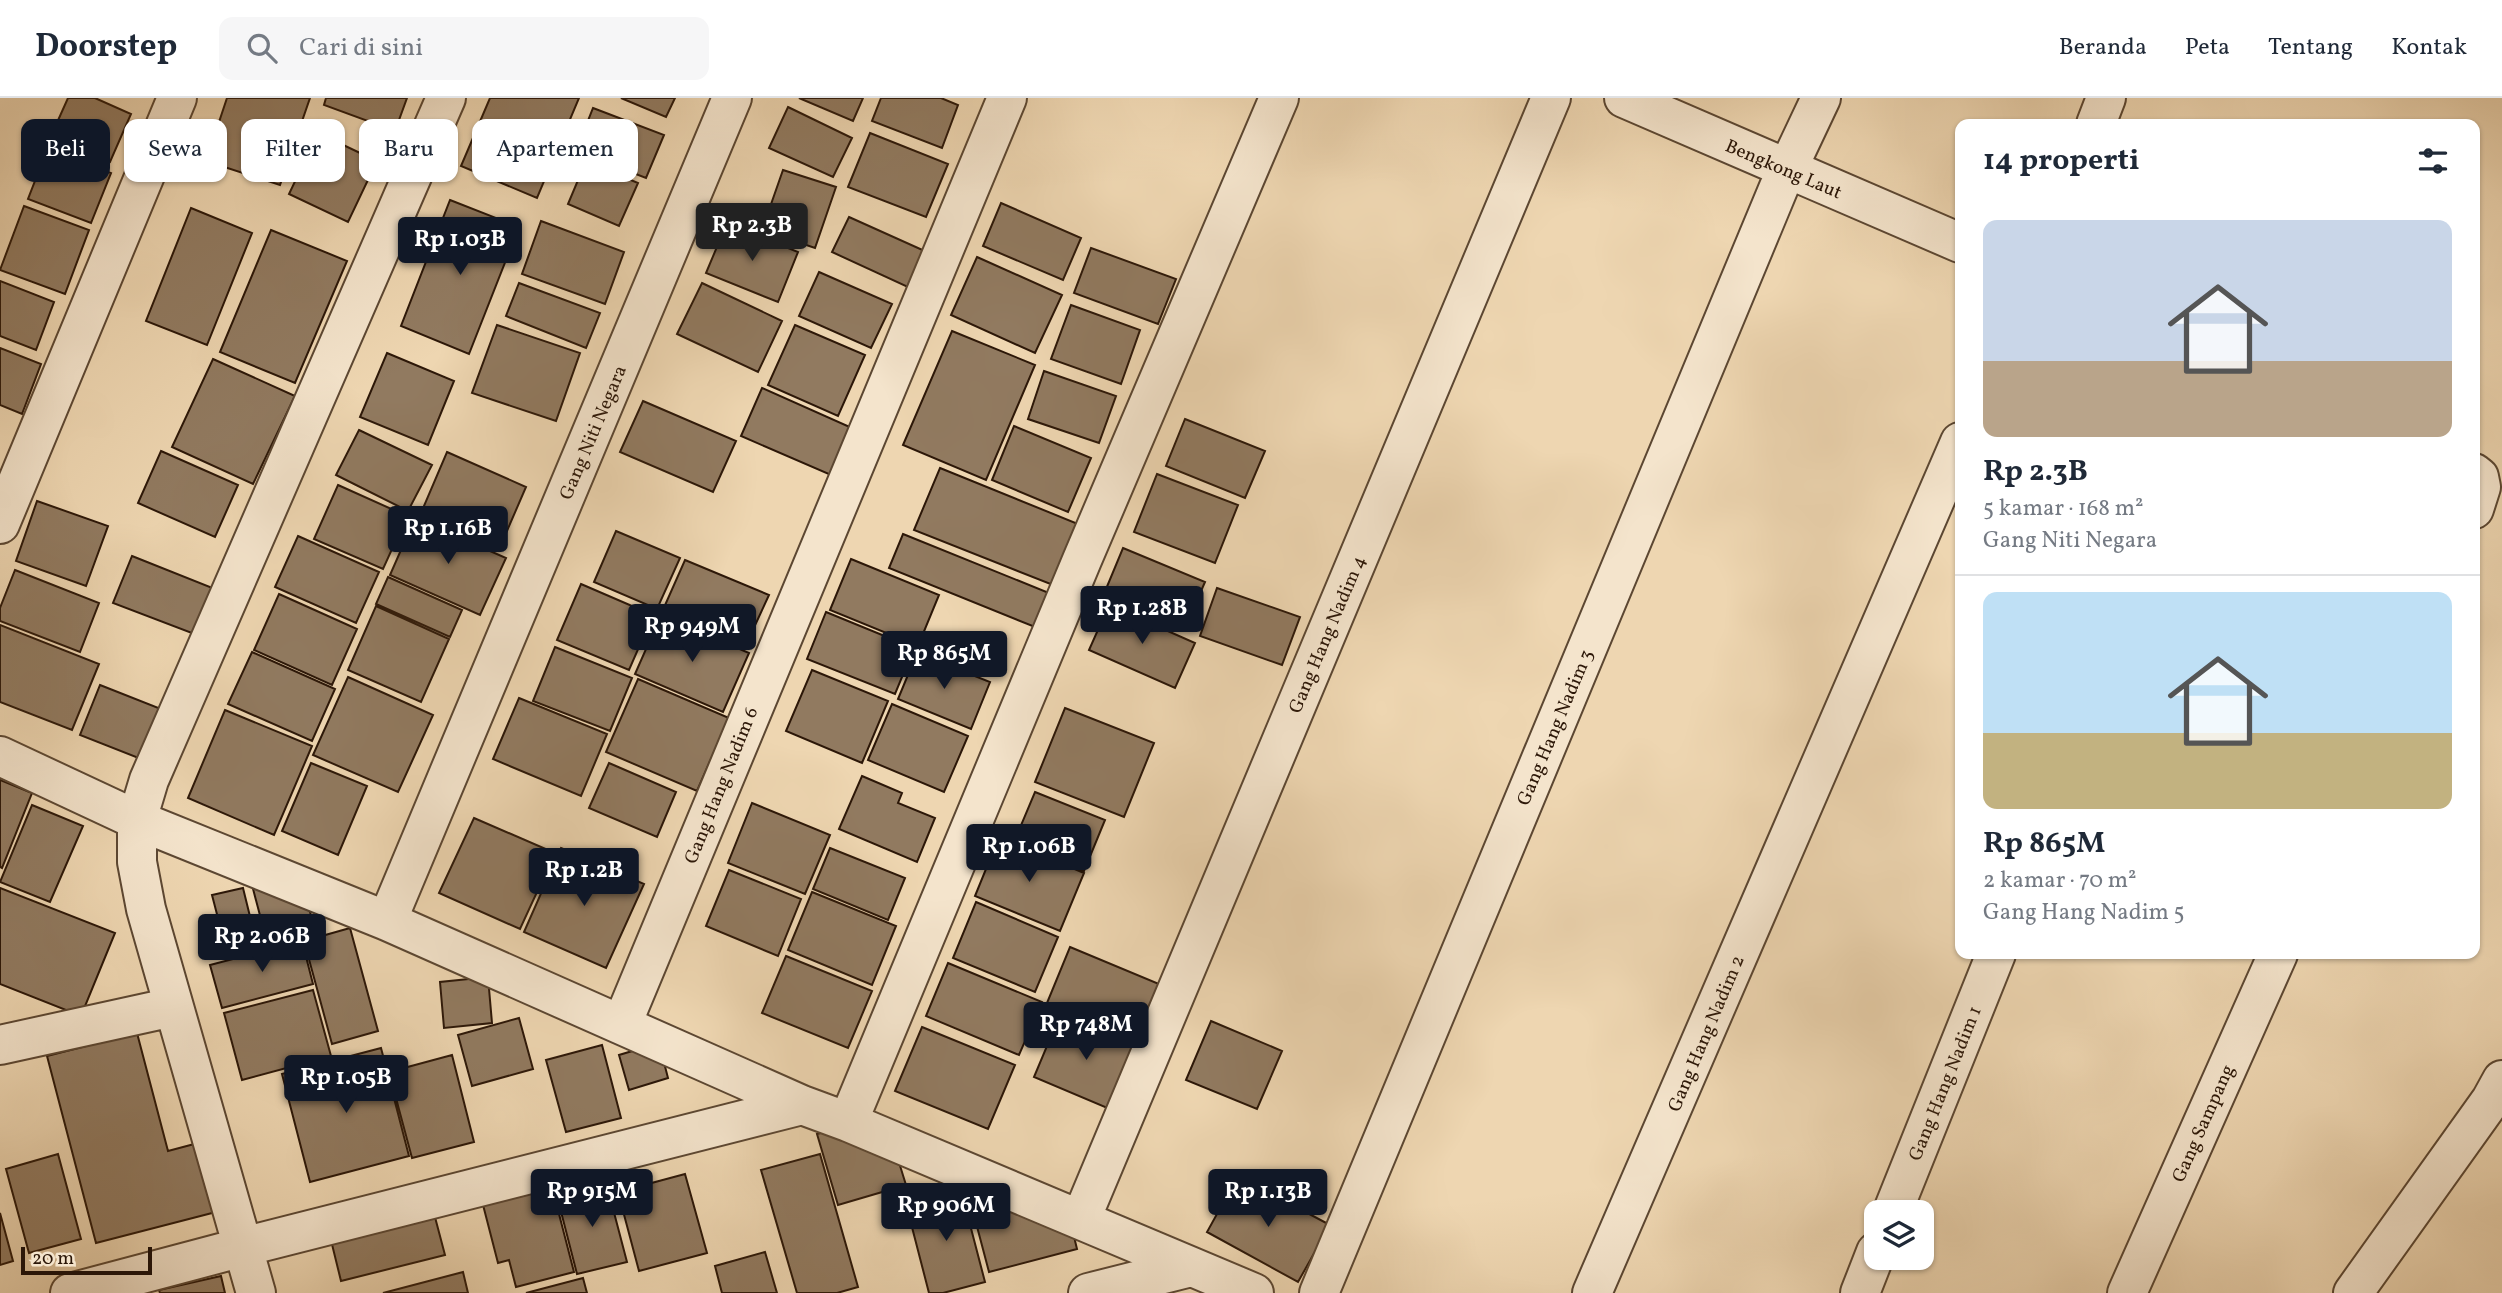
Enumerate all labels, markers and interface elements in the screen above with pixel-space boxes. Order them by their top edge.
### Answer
search box [219,17,709,80]
text: Doorstep [35,25,177,71]
icon: search [243,29,281,67]
text: Cari di sini [299,30,423,66]
text: Beranda [2059,31,2147,65]
text: Peta [2185,31,2230,65]
text: Tentang [2268,31,2353,65]
text: Kontak [2391,31,2467,65]
chip: Beli [21,119,110,182]
chip: Sewa [124,119,227,182]
chip: Filter [241,119,345,182]
chip: Baru [359,119,458,182]
chip: Apartemen [472,119,638,182]
street label: Bengkong Laut [1721,134,1846,206]
text: 14 properti [1983,140,2140,182]
icon: filters [2414,142,2452,180]
pin: Rp 2.3B [687,204,817,263]
text: Rp 2.3B [712,210,792,242]
pin: Rp 1.03B [388,218,532,277]
text: Rp 1.03B [414,224,506,256]
icon: home [2155,266,2281,392]
street label: Gang Niti Negara [554,361,634,504]
text: Rp 2.3B [1983,451,2088,493]
text: 5 kamar · 168 m² [1983,493,2144,525]
pin: Rp 1.16B [376,506,520,566]
text: Rp 1.16B [404,513,492,545]
text: Gang Niti Negara [1983,525,2157,557]
street label: Gang Hang Nadim 4 [1283,552,1373,718]
pin: Rp 1.28B [1070,587,1214,646]
text: Rp 1.28B [1097,593,1187,625]
pin: Rp 949M [627,604,757,664]
text: Rp 949M [644,611,740,643]
pin: Rp 865M [879,632,1009,691]
text: Rp 865M [897,638,991,670]
icon: home [2155,638,2281,764]
street label: Gang Hang Nadim 3 [1511,646,1600,810]
street label: Gang Hang Nadim 6 [679,703,765,868]
text: Rp 865M [1983,823,2105,865]
pin: Rp 1.06B [957,824,1101,884]
text: Rp 1.06B [982,831,1076,863]
pin: Rp 1.2B [519,848,649,908]
text: Rp 1.2B [545,855,623,887]
text: 2 kamar · 70 m² [1983,865,2137,897]
text: Gang Hang Nadim 5 [1983,897,2185,929]
pin: Rp 2.06B [190,914,334,974]
text: Rp 2.06B [214,921,310,953]
street label: Gang Hang Nadim 2 [1662,952,1752,1116]
pin: Rp 748M [1021,1002,1151,1062]
street label: Gang Hang Nadim 1 [1903,1002,1989,1165]
text: Rp 748M [1040,1009,1132,1041]
pin: Rp 1.05B [274,1056,418,1115]
street label: Gang Sampang [2166,1061,2241,1187]
text: Rp 1.05B [300,1062,392,1094]
pin: Rp 915M [527,1170,657,1229]
pin: Rp 1.13B [1196,1170,1340,1229]
text: Rp 915M [547,1176,637,1208]
text: Rp 1.13B [1224,1176,1312,1208]
pin: Rp 906M [881,1184,1011,1243]
text: Rp 906M [897,1190,995,1222]
map controls [1864,1200,1934,1270]
button: layers [1864,1200,1934,1270]
scale bar [21,1244,152,1276]
text: 20 m [32,1246,74,1272]

